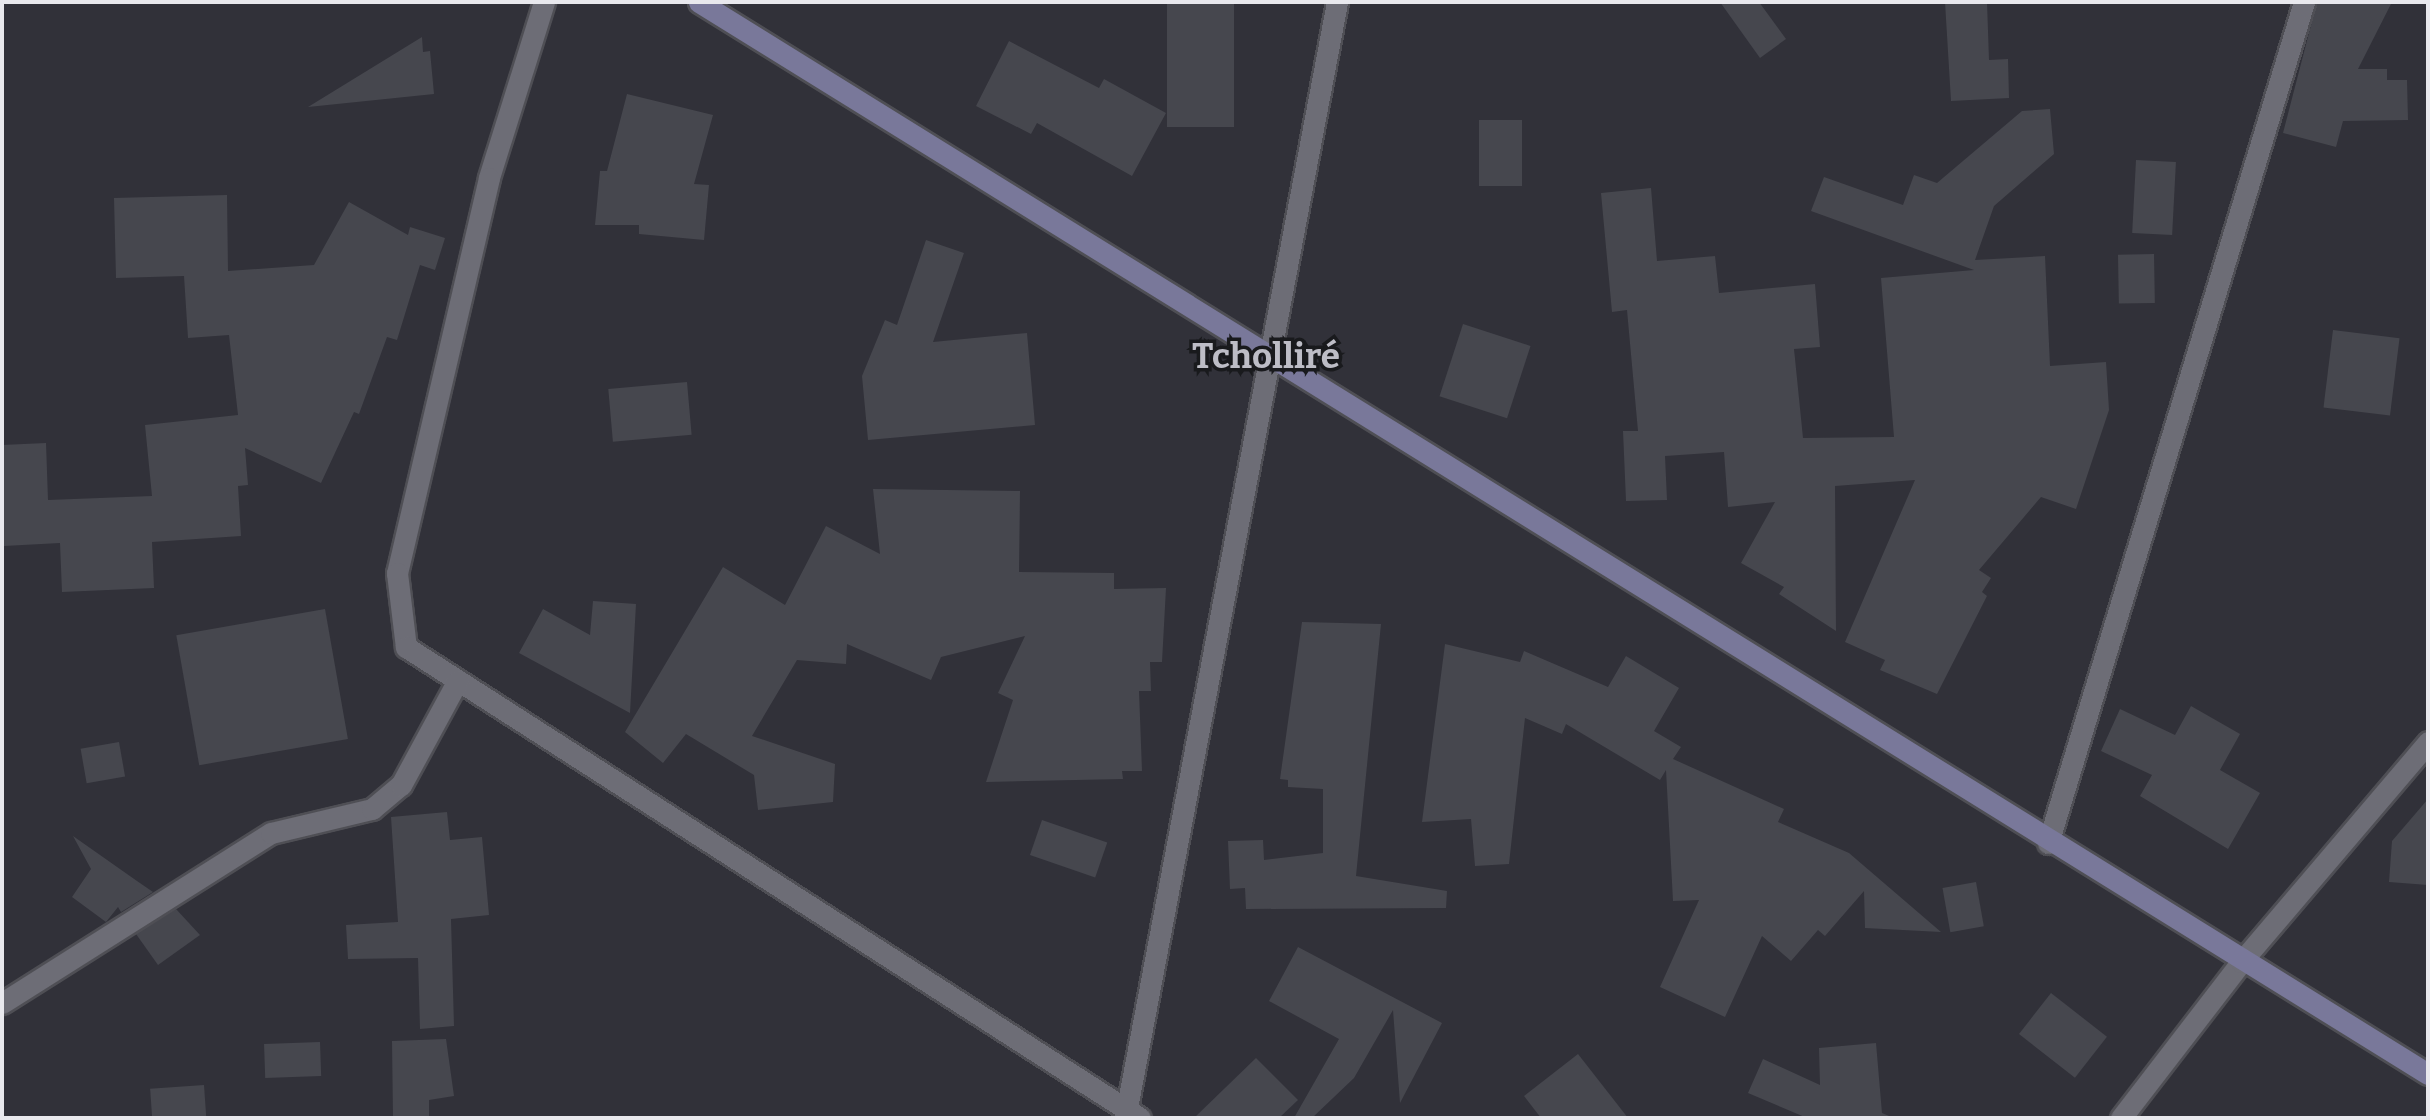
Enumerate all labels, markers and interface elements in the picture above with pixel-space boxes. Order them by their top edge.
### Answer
district label: Tcholliré [1192,335,1340,377]

